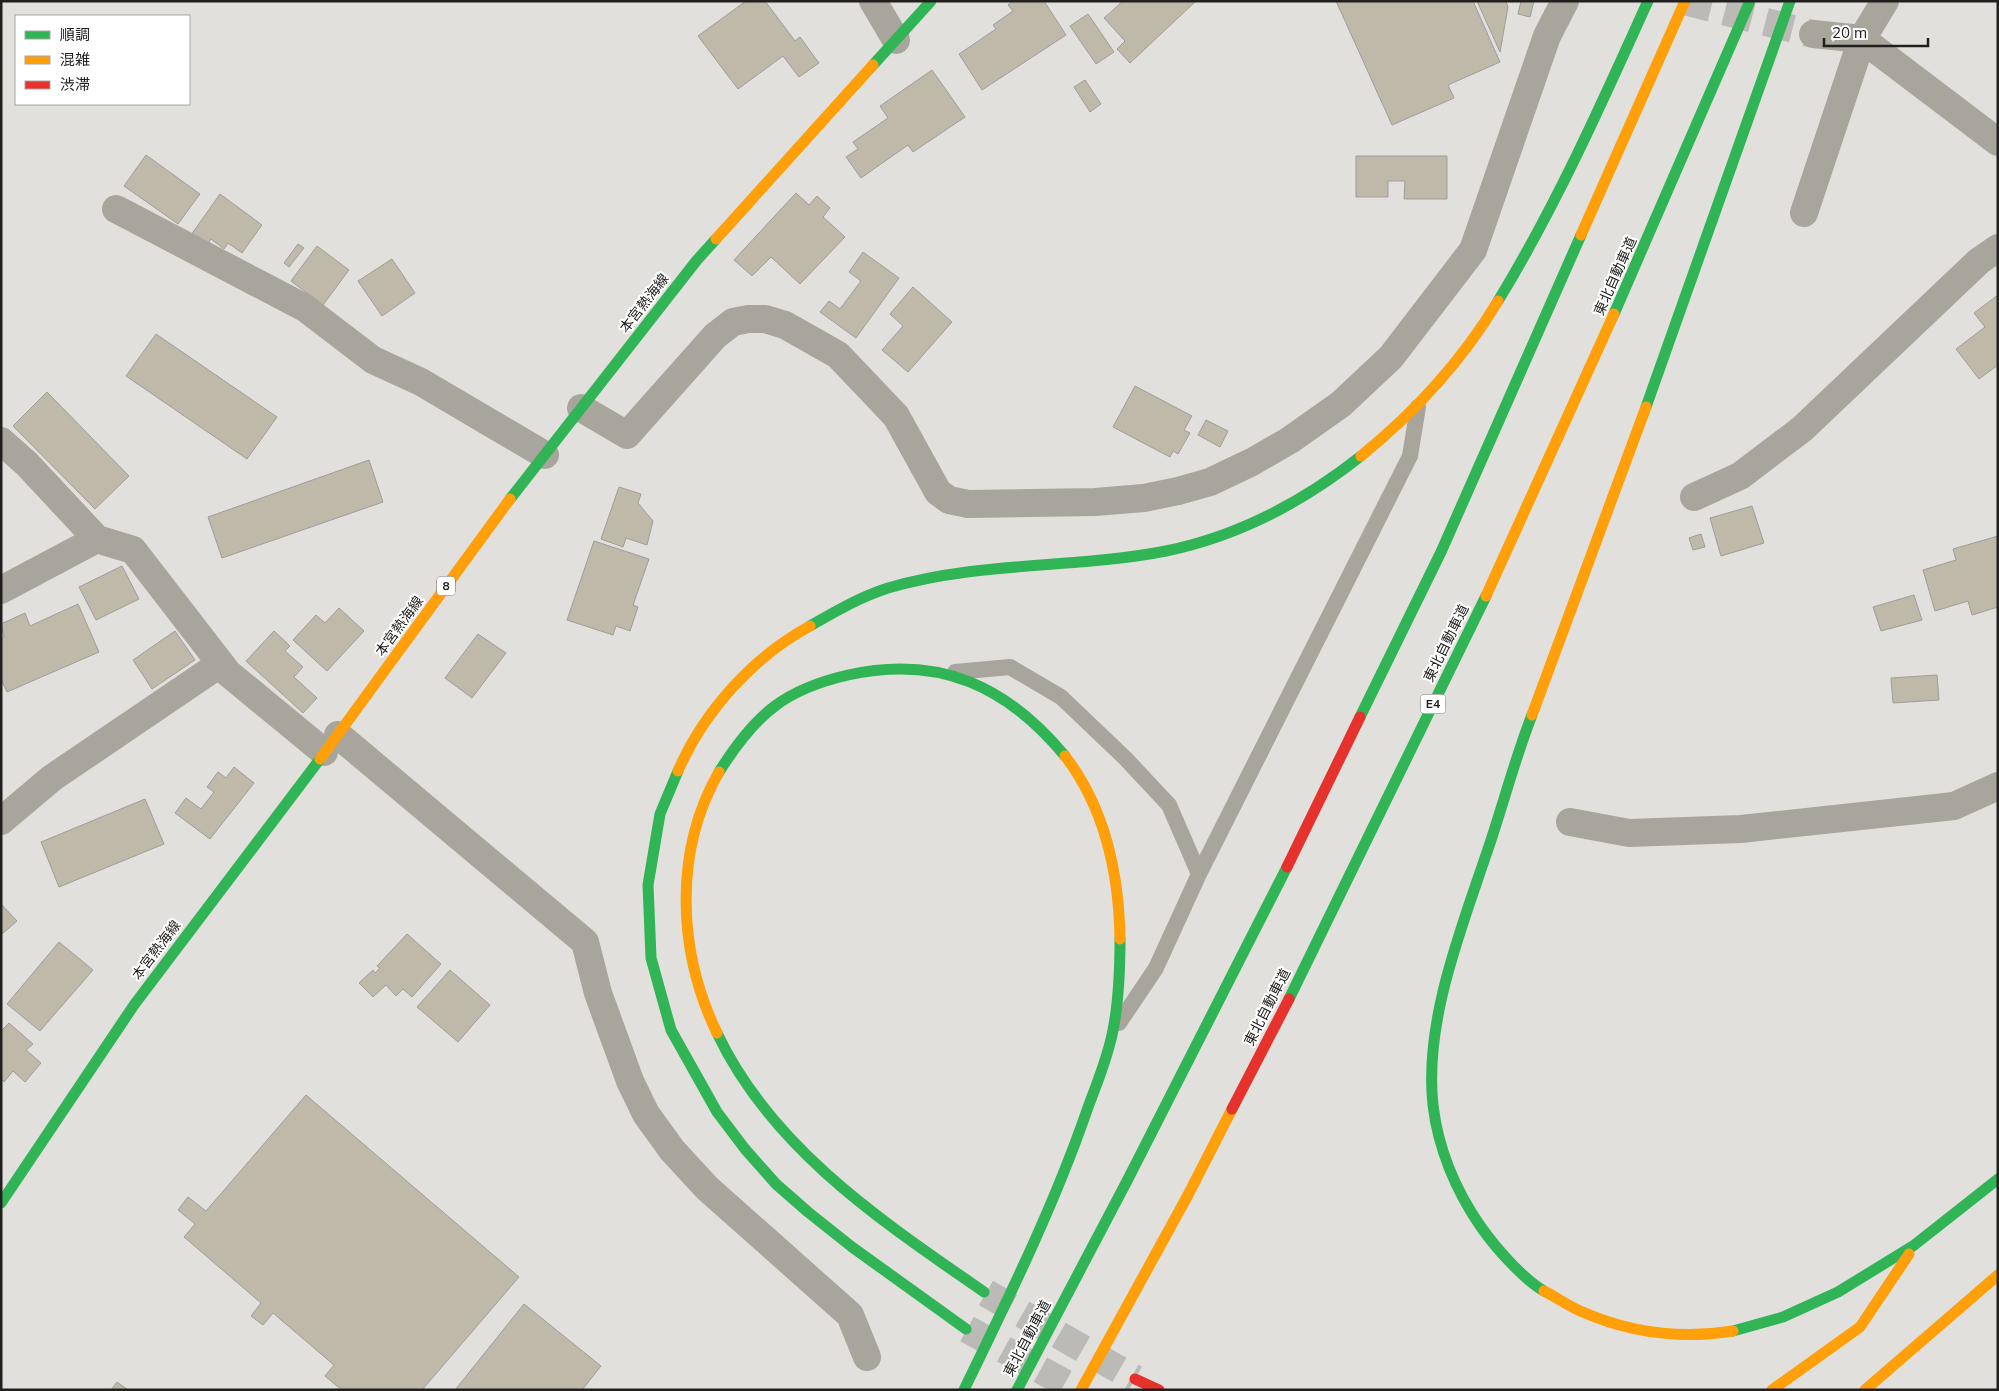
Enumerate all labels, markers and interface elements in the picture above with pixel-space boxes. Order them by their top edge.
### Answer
legend [15,15,190,105]
scale bar [1824,15,1928,47]
text: 20 m [1832,23,1867,42]
text: 順調 [60,25,90,44]
text: 混雑 [60,50,90,69]
text: 渋滞 [60,75,90,94]
street label: 東北自動車道 [1590,234,1640,318]
street label: 本宮熱海線 [615,270,673,336]
road number: 8 [437,576,455,596]
street label: 本宮熱海線 [371,592,427,660]
street label: 東北自動車道 [1419,601,1473,685]
road number: E4 [1420,694,1446,714]
street label: 本宮熱海線 [128,917,184,983]
street label: 東北自動車道 [1240,965,1294,1049]
street label: 東北自動車道 [999,1297,1055,1379]

